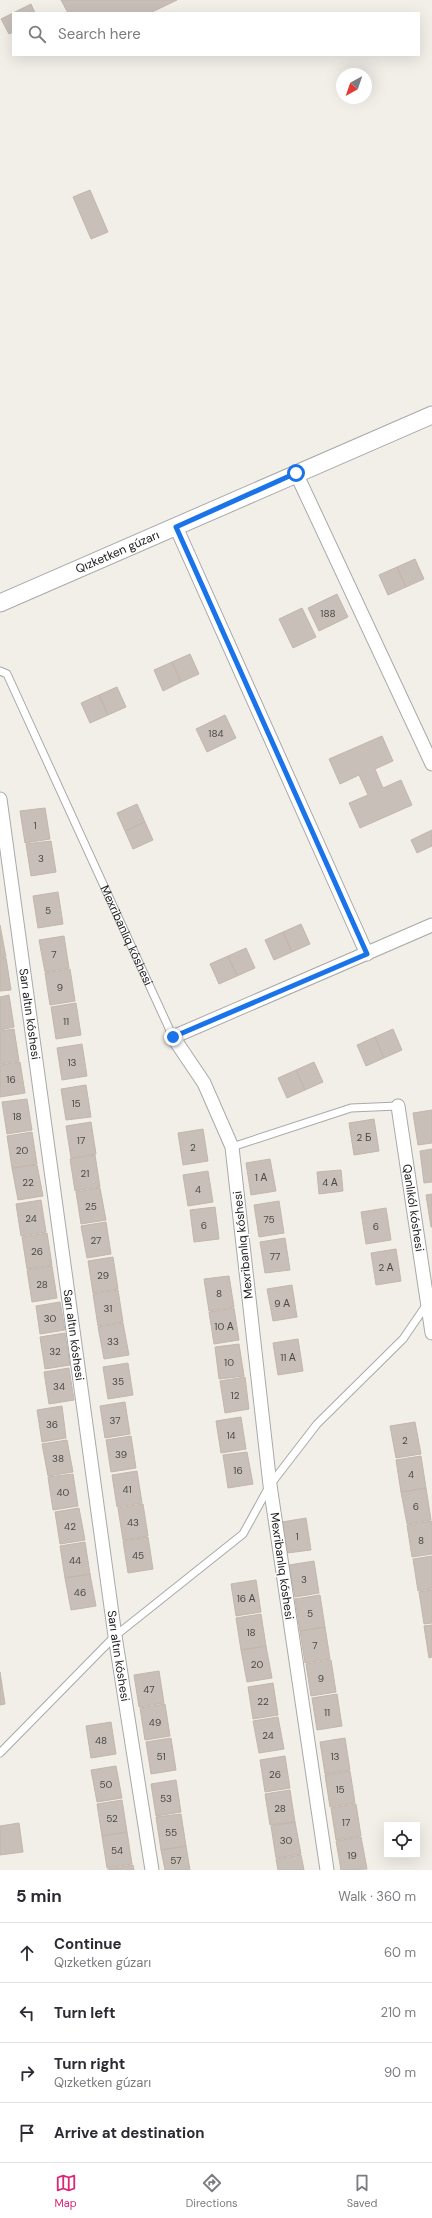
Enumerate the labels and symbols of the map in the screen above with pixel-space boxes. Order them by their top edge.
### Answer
north arrow [336,68,372,104]
route start [287,464,305,482]
street label: Qızketken gúzarı [73,527,162,577]
house number: 188 [320,607,336,620]
house number: 184 [208,727,224,740]
house number: 1 [33,819,37,832]
house number: 3 [38,852,44,865]
street label: Mexribanlıq kóshesi [97,883,156,988]
house number: 5 [45,904,51,917]
house number: 7 [51,948,57,961]
street label: Sarı altın kóshesi [15,967,44,1061]
house number: 9 [57,981,63,994]
house number: 11 [63,1015,69,1028]
route end [164,1028,182,1046]
house number: 13 [67,1056,77,1069]
house number: 16 [6,1073,16,1086]
house number: 15 [71,1097,81,1110]
house number: 18 [12,1110,22,1123]
house number: 2 Б [357,1131,372,1144]
house number: 17 [77,1134,85,1147]
house number: 2 [190,1141,196,1154]
house number: 20 [16,1144,28,1157]
street label: Qanlıkól kóshesi [399,1163,428,1253]
house number: 21 [81,1167,89,1180]
house number: 1 А [255,1171,268,1184]
house number: 22 [22,1176,34,1189]
house number: 4 А [322,1176,338,1189]
house number: 4 [195,1183,201,1196]
street label: Mexribanlıq kóshesi [229,1190,257,1300]
house number: 25 [85,1200,97,1213]
house number: 24 [25,1212,37,1225]
house number: 75 [263,1213,275,1226]
house number: 6 [201,1219,207,1232]
house number: 6 [373,1220,379,1233]
house number: 27 [91,1234,101,1247]
house number: 26 [31,1245,43,1258]
house number: 77 [270,1250,280,1263]
house number: 2 А [378,1261,394,1274]
house number: 29 [97,1269,109,1282]
house number: 28 [36,1278,48,1291]
house number: 8 [216,1287,222,1300]
street label: Sarı altın kóshesi [59,1288,88,1382]
house number: 9 А [274,1297,290,1310]
house number: 31 [104,1302,112,1315]
house number: 30 [44,1312,57,1325]
house number: 10 А [214,1320,234,1333]
house number: 33 [107,1335,119,1348]
house number: 32 [49,1345,61,1358]
house number: 11 А [280,1351,296,1364]
house number: 10 [224,1356,234,1369]
house number: 35 [112,1375,124,1388]
house number: 34 [53,1380,65,1393]
house number: 12 [231,1389,240,1402]
house number: 37 [109,1414,121,1427]
house number: 36 [46,1418,58,1431]
house number: 14 [226,1429,236,1442]
house number: 2 [402,1434,408,1447]
house number: 39 [115,1448,127,1461]
house number: 38 [52,1452,64,1465]
house number: 16 [233,1464,243,1477]
house number: 4 [408,1468,414,1481]
house number: 41 [122,1483,132,1496]
house number: 40 [57,1486,70,1499]
house number: 6 [413,1500,419,1513]
street label: Mexribanlıq kóshesi [267,1511,297,1621]
house number: 43 [127,1516,139,1529]
house number: 42 [64,1520,76,1533]
house number: 1 [295,1530,299,1543]
house number: 8 [418,1534,424,1547]
house number: 45 [132,1549,144,1562]
house number: 44 [69,1554,81,1567]
house number: 3 [301,1573,307,1586]
house number: 46 [74,1586,86,1599]
house number: 16 А [237,1592,256,1605]
house number: 5 [307,1607,313,1620]
street label: Sarı altın kóshesi [104,1609,133,1703]
house number: 18 [246,1626,256,1639]
house number: 7 [312,1639,318,1652]
house number: 20 [251,1658,263,1671]
house number: 9 [318,1672,324,1685]
house number: 47 [143,1683,155,1696]
house number: 22 [257,1695,269,1708]
house number: 11 [324,1706,330,1719]
house number: 49 [149,1716,161,1729]
house number: 24 [262,1729,274,1742]
house number: 48 [95,1734,107,1747]
house number: 51 [156,1750,166,1763]
house number: 13 [330,1750,340,1763]
house number: 26 [269,1768,281,1781]
house number: 50 [100,1778,113,1791]
house number: 15 [335,1783,345,1796]
house number: 53 [160,1792,172,1805]
house number: 28 [274,1802,286,1815]
house number: 52 [106,1812,118,1825]
house number: 17 [342,1816,350,1829]
house number: 55 [165,1826,177,1839]
house number: 30 [280,1834,293,1847]
house number: 54 [111,1844,123,1857]
house number: 19 [347,1849,357,1862]
house number: 57 [170,1854,182,1867]

